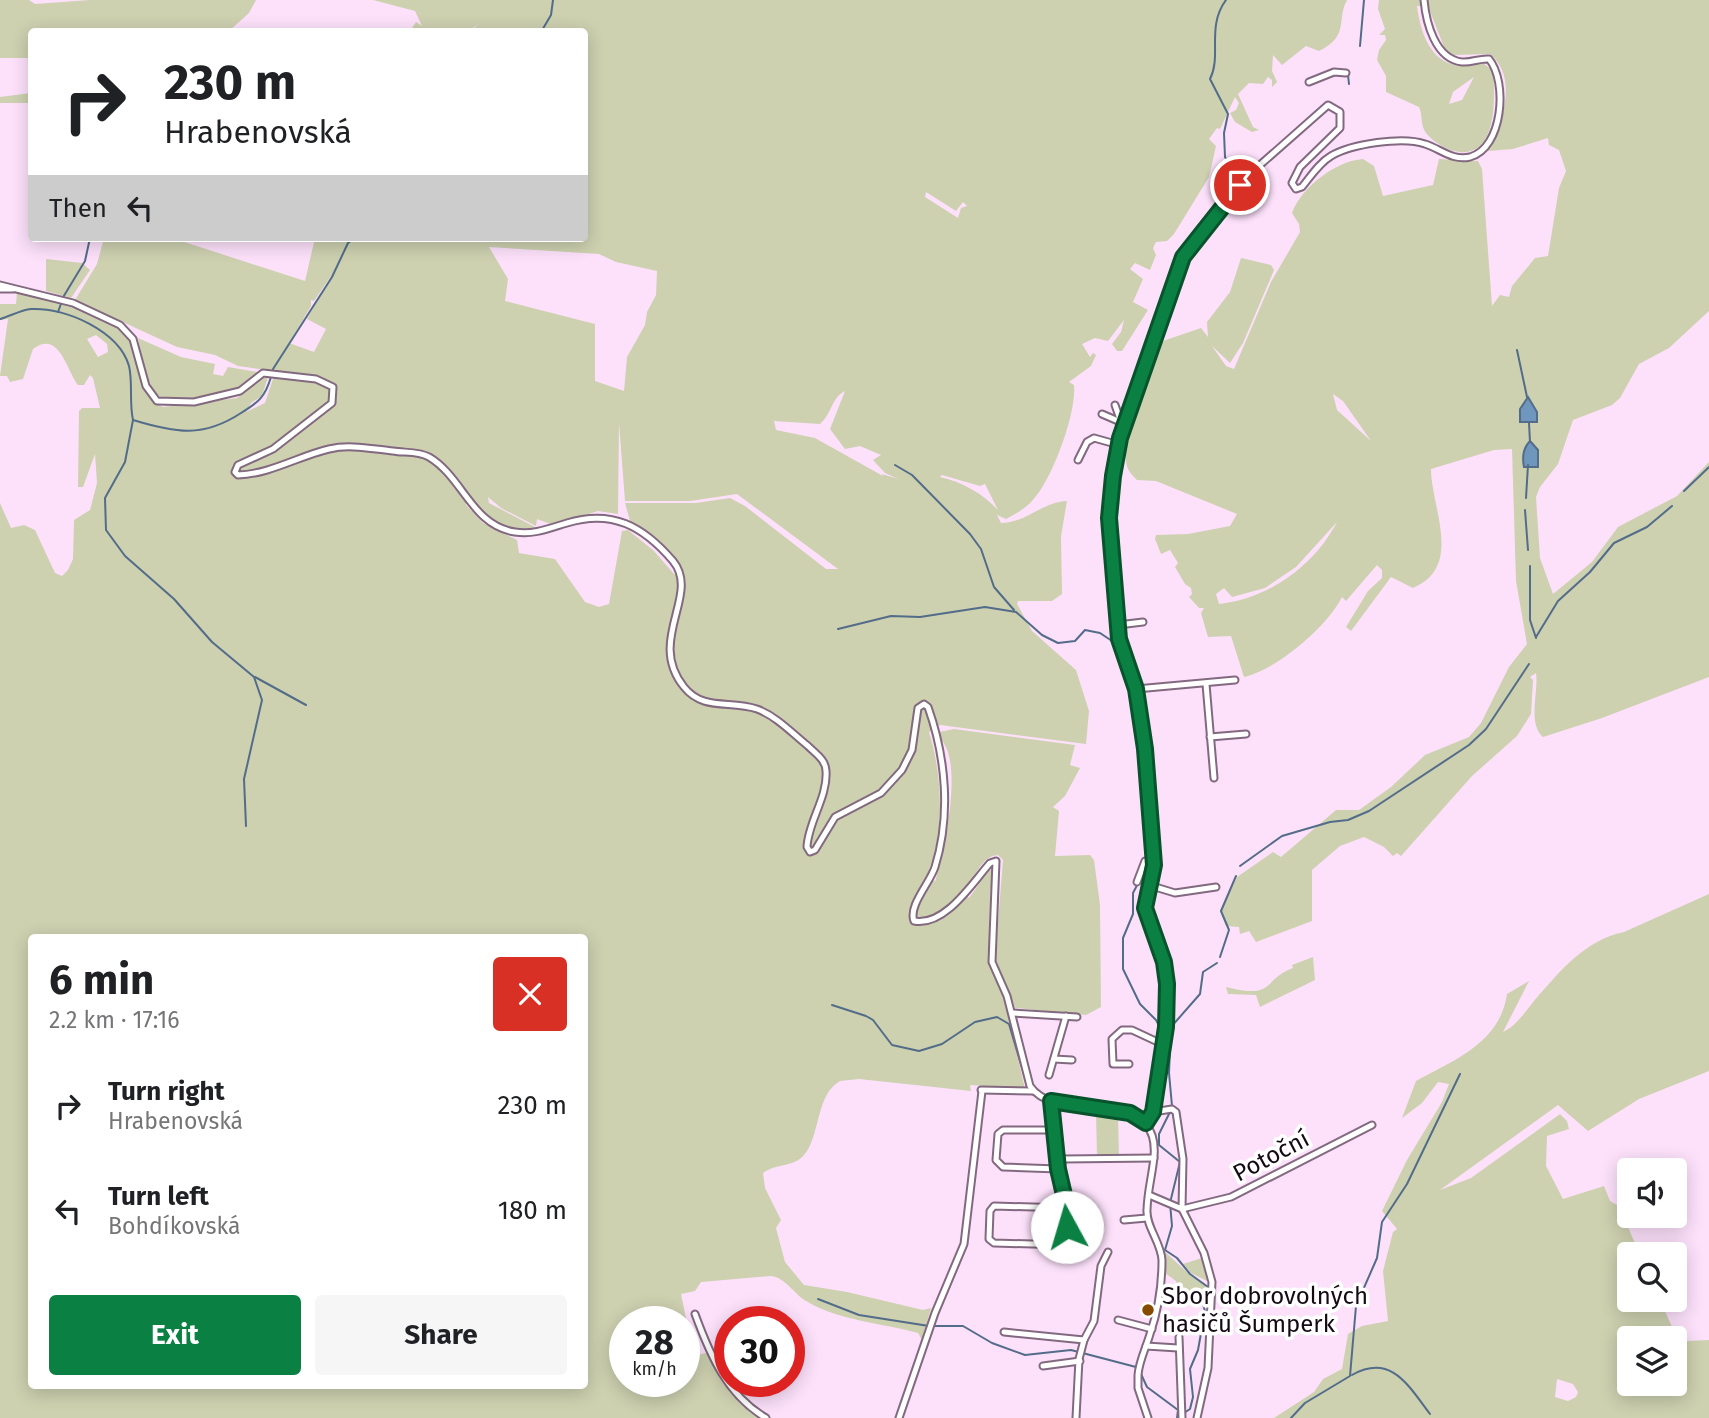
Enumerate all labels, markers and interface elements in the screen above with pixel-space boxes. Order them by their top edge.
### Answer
text: 230 m [164,53,296,112]
icon: right [49,56,140,147]
text: Hrabenovská [164,113,352,151]
pin [1210,155,1270,215]
icon: arrive [1221,166,1259,204]
icon: left [121,189,159,227]
text: Then [49,193,107,224]
text: 6 min [49,955,154,1005]
button: close [493,957,567,1031]
text: 2.2 km · 17:16 [49,1006,180,1034]
text: Turn right [108,1076,225,1107]
icon: right [49,1087,87,1125]
text: 230 m [498,1090,567,1121]
text: Hrabenovská [108,1107,243,1135]
street label: Potoční [1228,1124,1314,1188]
map controls [1617,1158,1687,1396]
button: sound [1617,1158,1687,1228]
text: Turn left [108,1181,209,1212]
position arrow [1030,1190,1104,1264]
icon: left [49,1192,87,1230]
text: 180 m [498,1195,567,1226]
text: Bohdíkovská [108,1212,240,1240]
button: search [1617,1242,1687,1312]
place label: Sbor dobrovolných hasičů Šumperk [1162,1282,1368,1338]
button: Exit [49,1295,301,1375]
button: Share [315,1295,567,1375]
marker: Sbor dobrovolných hasičů Šumperk [1140,1302,1156,1318]
speed limit sign: 30 [714,1306,805,1397]
text: 28 [635,1321,674,1363]
button: layers [1617,1326,1687,1396]
text: km/h [632,1358,677,1380]

